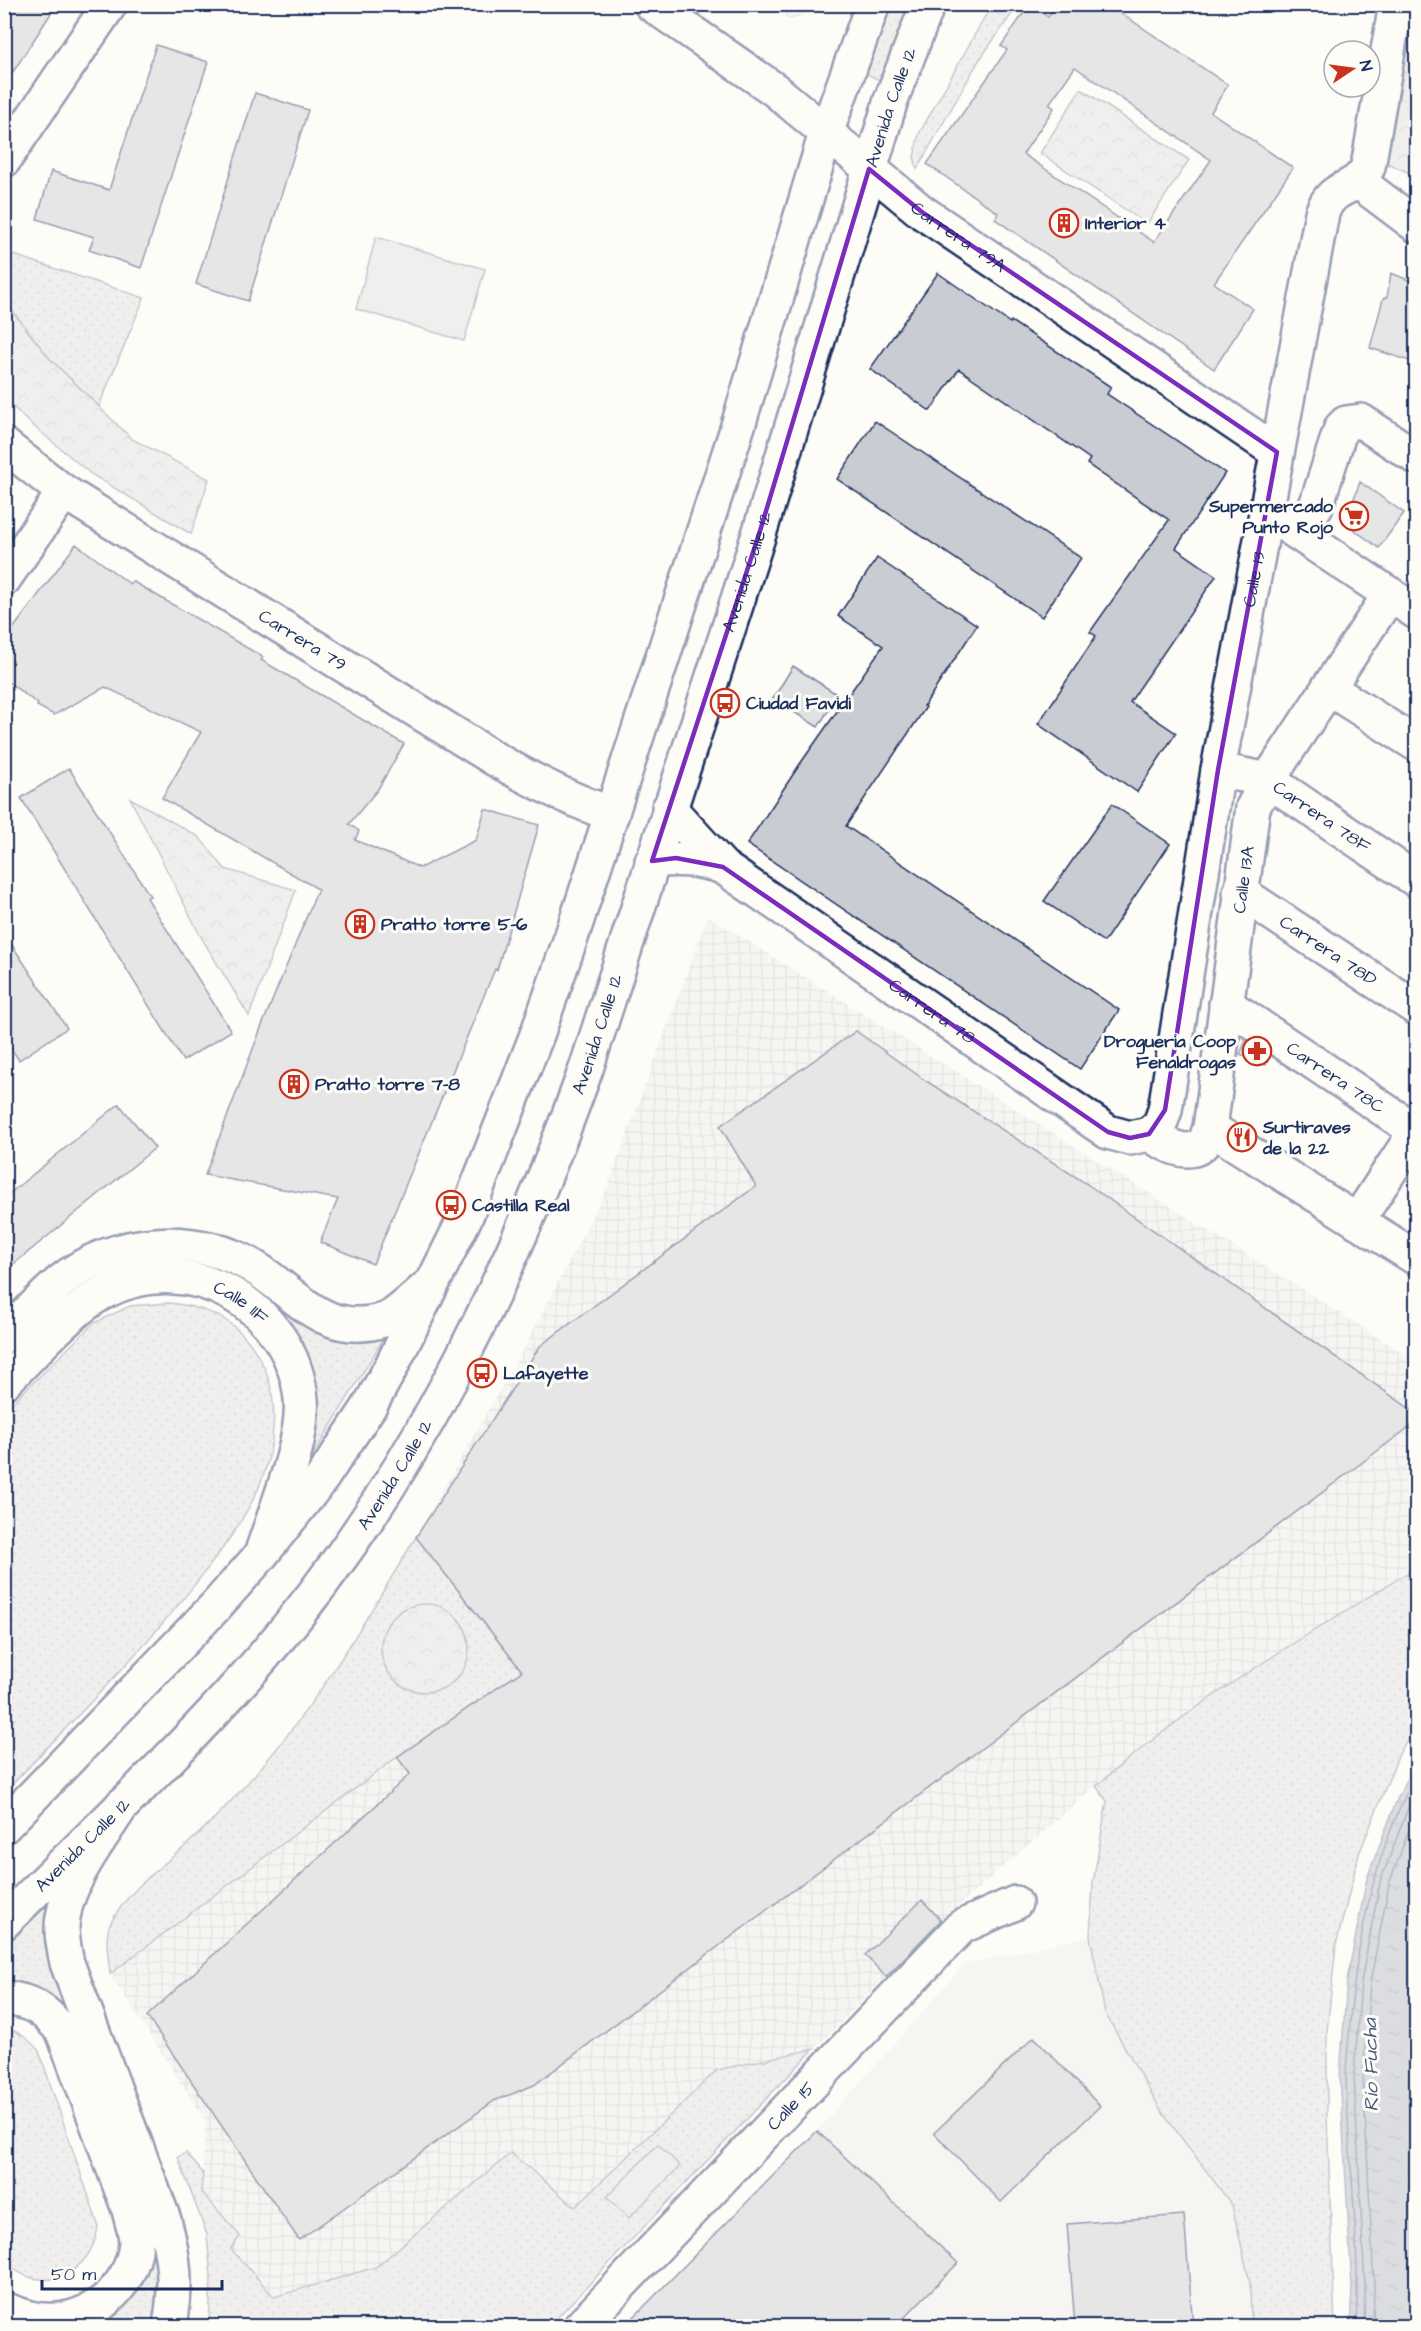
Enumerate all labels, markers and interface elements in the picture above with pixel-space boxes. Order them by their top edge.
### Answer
north arrow [1322,39,1382,99]
street label: Avenida Calle 12 [859,43,923,171]
text: N [1354,58,1377,73]
street label: Carrera 79A [905,196,1011,279]
building icon: Interior 4 [1048,207,1080,239]
place label: Interior 4 [1085,211,1167,236]
place label: Supermercado Punto Rojo [1208,494,1334,540]
supermarket icon: Supermercado Punto Rojo [1338,500,1370,532]
street label: Avenida Calle 12 [716,508,778,635]
street label: Calle 13 [1237,549,1272,609]
street label: Carrera 79 [254,604,351,677]
bus stop icon: Ciudad Favidi [709,687,741,719]
place label: Ciudad Favidi [746,691,851,716]
street label: Carrera 78F [1268,775,1376,859]
street label: Calle 13A [1227,844,1261,915]
building icon: Pratto torre 5-6 [344,908,376,940]
street label: Carrera 78D [1274,909,1382,992]
place label: Pratto torre 5-6 [381,912,528,937]
street label: Avenida Calle 12 [566,970,629,1098]
street label: Carrera 78 [883,973,981,1050]
place label: Drogueria Coop Fenaldrogas [1104,1029,1236,1076]
pharmacy icon: Drogueria Coop Fenaldrogas [1241,1035,1273,1067]
street label: Carrera 78C [1281,1036,1390,1120]
building icon: Pratto torre 7-8 [278,1068,310,1100]
place label: Pratto torre 7-8 [315,1072,460,1097]
place label: Surtiraves de la 22 [1262,1115,1351,1161]
restaurant icon: Surtiraves de la 22 [1226,1121,1258,1153]
bus stop icon: Castilla Real [435,1189,467,1221]
place label: Castilla Real [472,1193,570,1218]
street label: Calle 11F [209,1275,274,1330]
bus stop icon: Lafayette [466,1357,498,1389]
place label: Lafayette [503,1361,589,1387]
street label: Avenida Calle 12 [352,1415,439,1535]
street label: Avenida Calle 12 [29,1792,137,1898]
water label: Río Fucha [1356,2017,1386,2112]
street label: Calle 15 [761,2076,821,2136]
scale bar [42,2253,222,2291]
text: 50 m [51,2262,96,2287]

